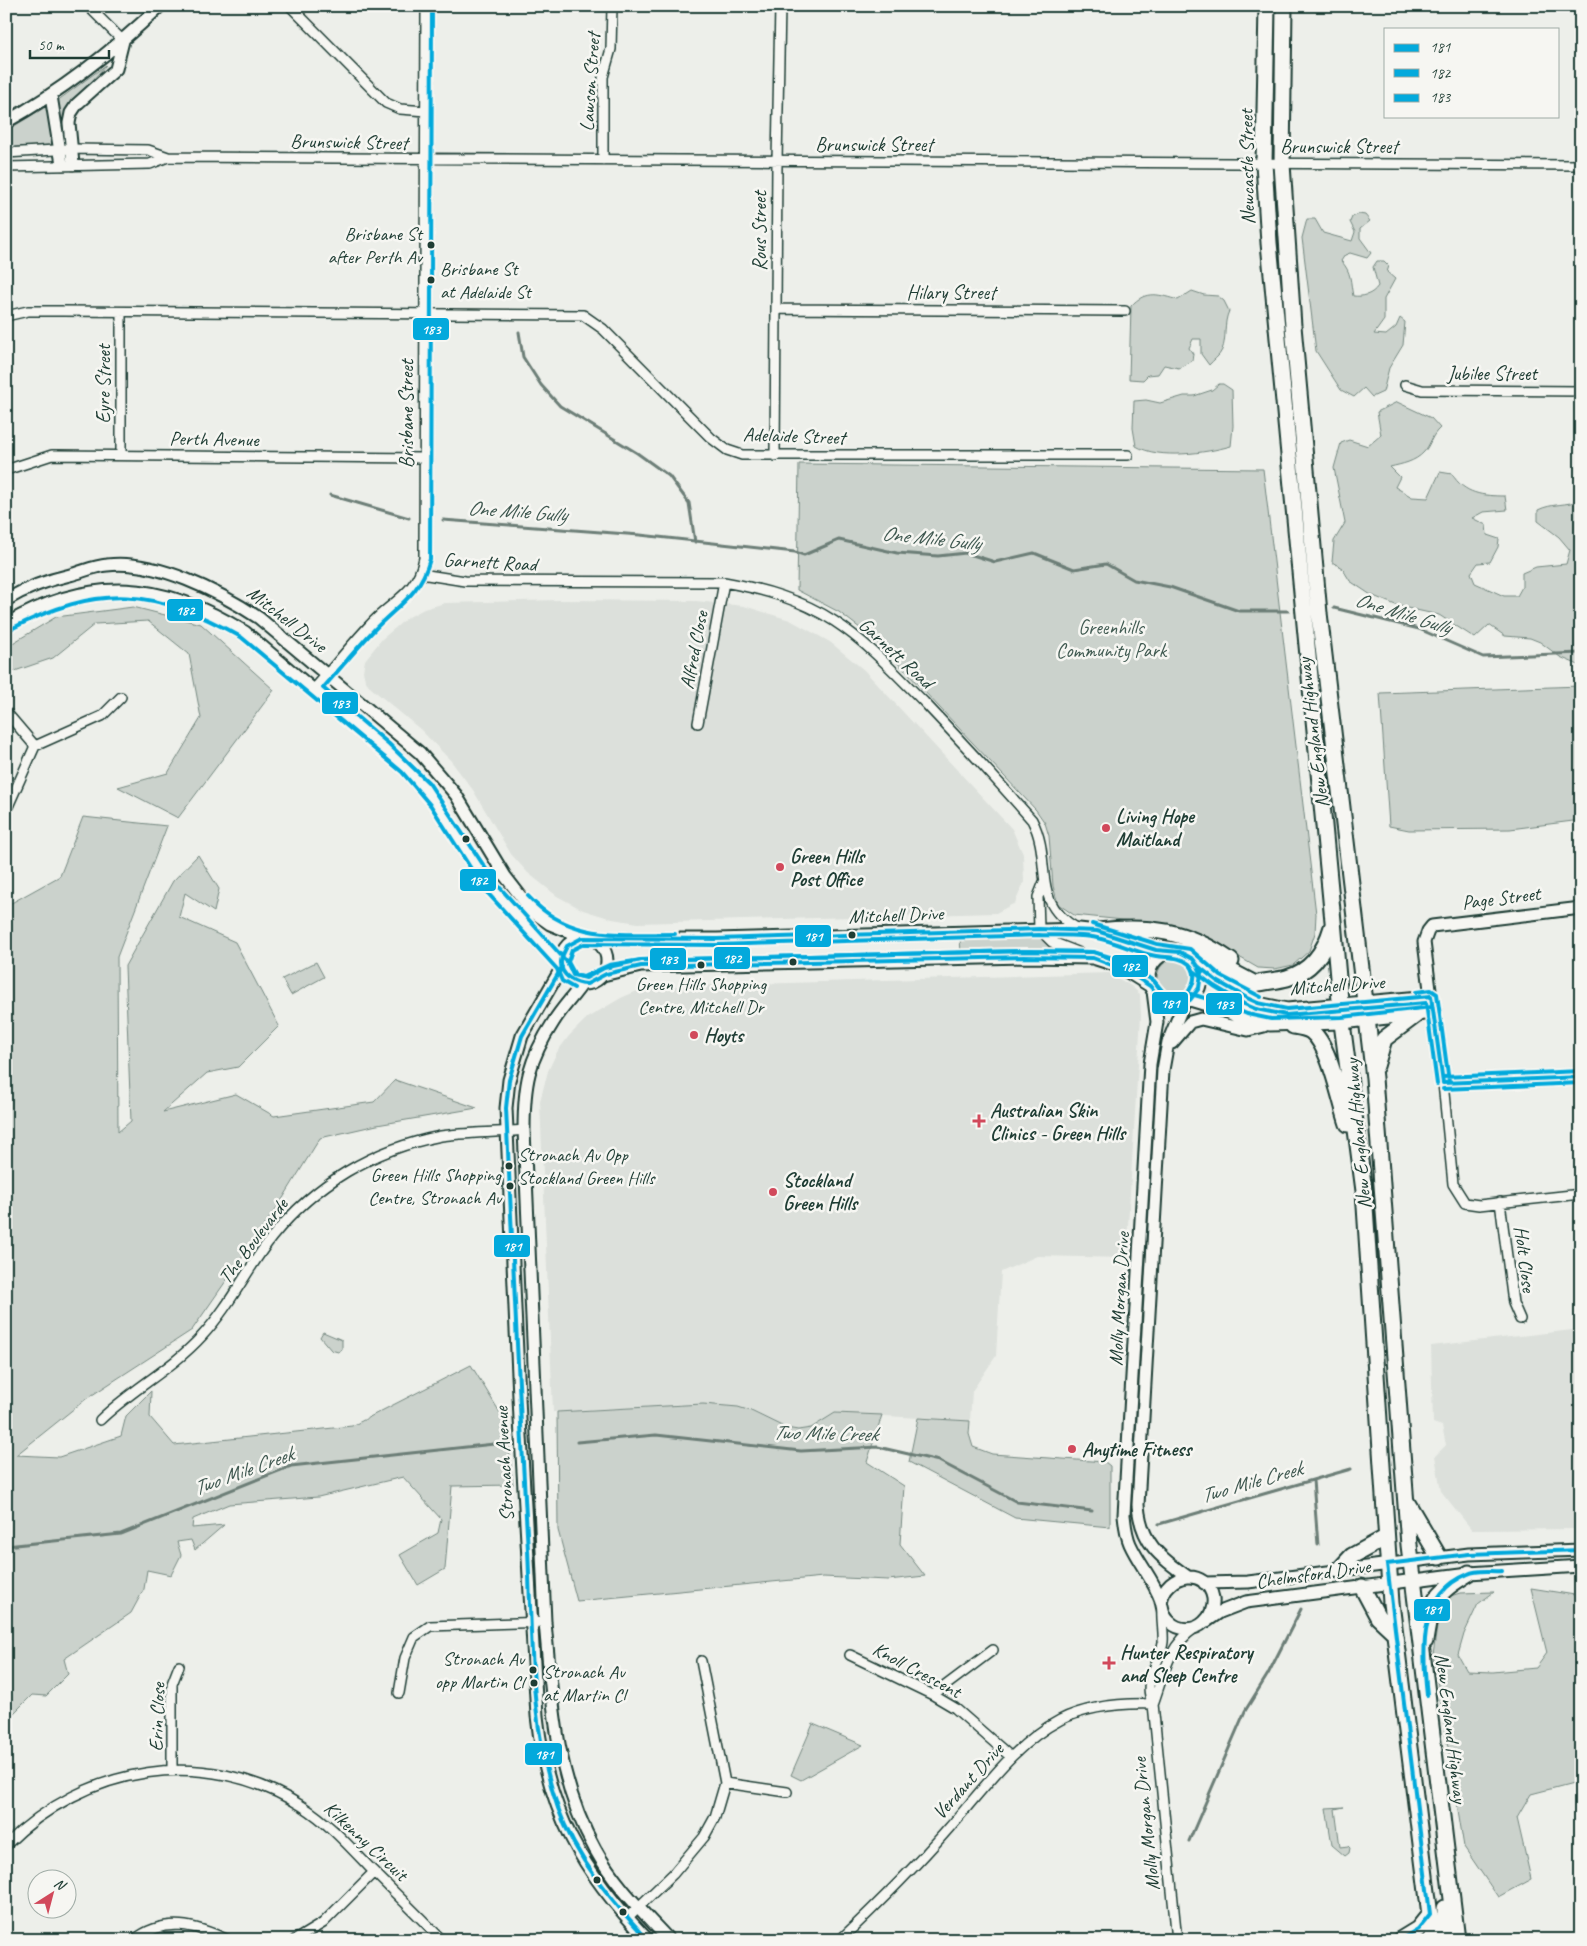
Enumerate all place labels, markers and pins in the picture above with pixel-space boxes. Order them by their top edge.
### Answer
place label: Brisbane St after Perth Av [328,222,424,269]
marker: Brisbane St after Perth Av [426,240,436,250]
place label: Brisbane St at Adelaide St [440,257,532,304]
marker: Brisbane St at Adelaide St [426,275,436,285]
place label: Living Hope Maitland [1116,804,1196,852]
marker: Living Hope Maitland [1100,822,1112,834]
unlabelled marker [461,834,471,844]
place label: Green Hills Post Office [790,844,866,892]
marker: Green Hills Post Office [774,861,786,873]
unlabelled marker [847,930,857,940]
unlabelled marker [788,957,798,967]
marker: Green Hills Shopping Centre, Mitchell Dr [696,960,706,970]
place label: Green Hills Shopping Centre, Mitchell Dr [636,972,768,1019]
place label: Hoyts [704,1023,745,1048]
marker: Hoyts [688,1029,700,1041]
place label: Australian Skin Clinics - Green Hills [990,1098,1127,1146]
marker: Australian Skin Clinics - Green Hills [972,1114,986,1128]
place label: Stronach Av Opp Stockland Green Hills [518,1143,656,1190]
marker: Stronach Av Opp Stockland Green Hills [504,1161,514,1171]
place label: Green Hills Shopping Centre, Stronach Av [368,1163,503,1210]
place label: Stockland Green Hills [783,1168,859,1216]
marker: Green Hills Shopping Centre, Stronach Av [505,1181,515,1191]
marker: Stockland Green Hills [767,1186,779,1198]
place label: Anytime Fitness [1082,1437,1193,1463]
marker: Anytime Fitness [1066,1443,1078,1455]
place label: Hunter Respiratory and Sleep Centre [1120,1640,1255,1688]
place label: Stronach Av opp Martin Cl [435,1647,528,1694]
marker: Hunter Respiratory and Sleep Centre [1102,1656,1116,1670]
place label: Stronach Av at Martin Cl [543,1660,629,1707]
marker: Stronach Av opp Martin Cl [528,1665,538,1675]
marker: Stronach Av at Martin Cl [529,1678,539,1688]
unlabelled marker [592,1875,602,1885]
unlabelled marker [618,1907,628,1917]

